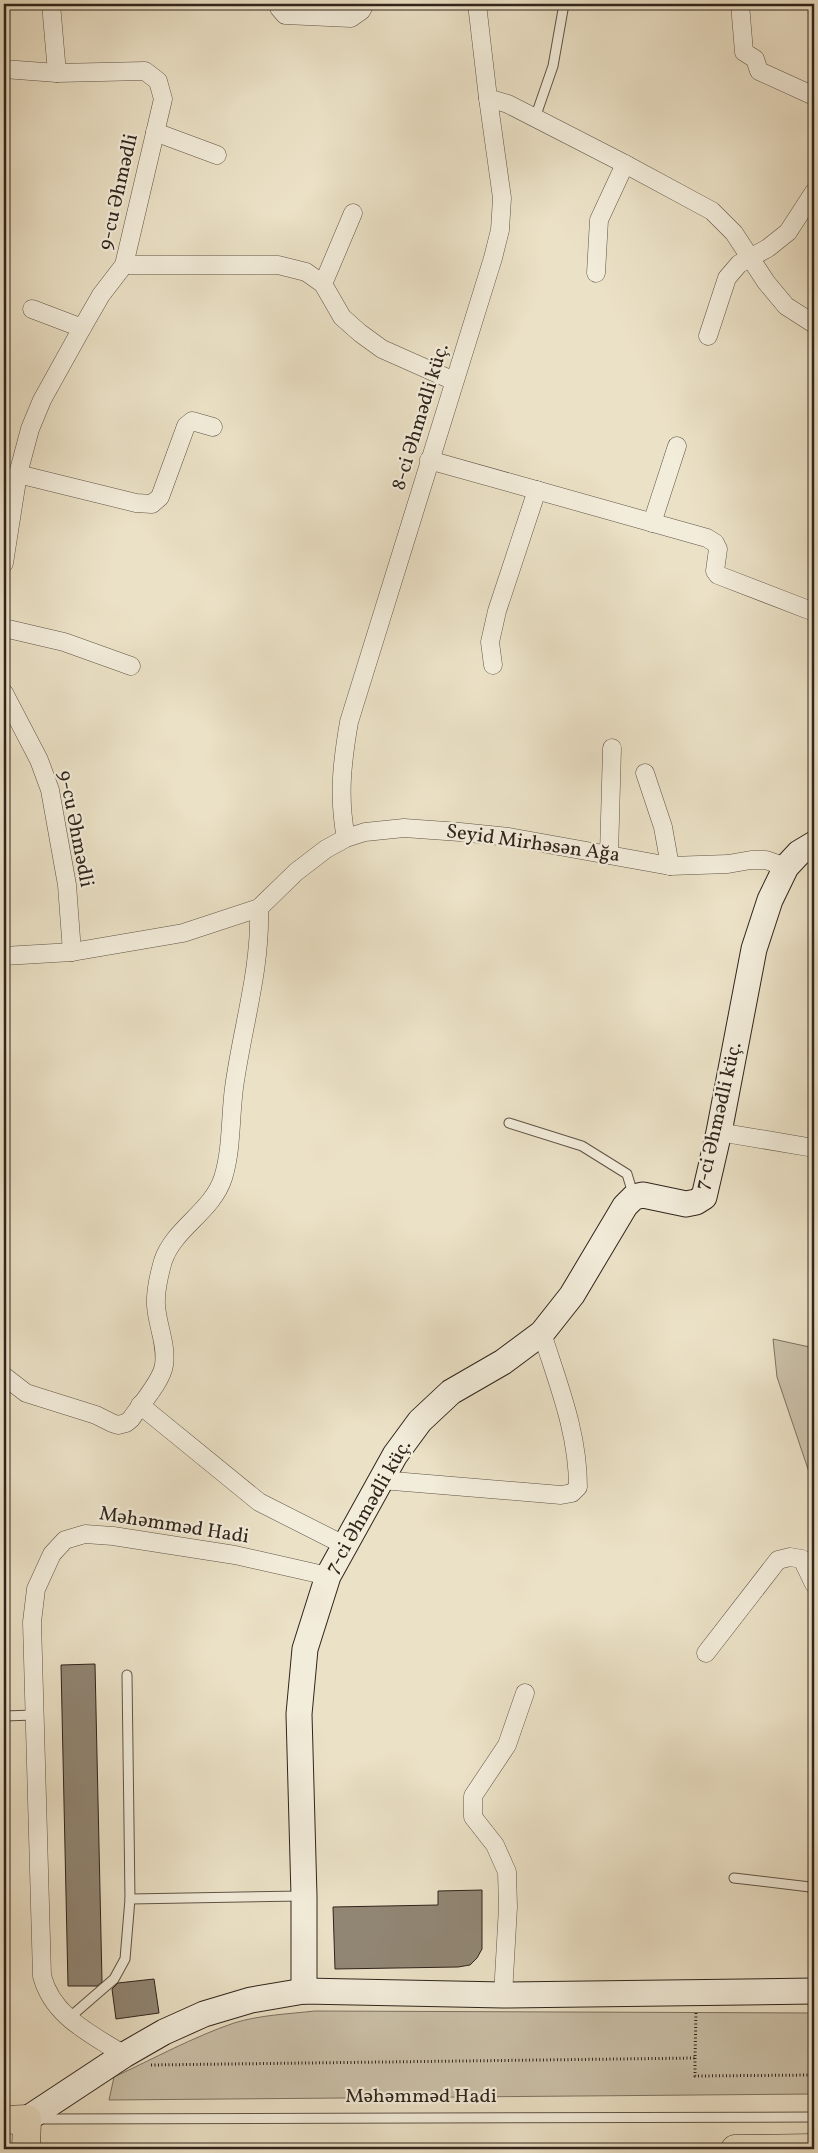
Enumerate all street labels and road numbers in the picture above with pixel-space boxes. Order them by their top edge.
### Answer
street label: 9-cu Əhmədli [92,131,146,253]
street label: 8-ci Əhmədli küç. [385,340,457,494]
street label: 9-cu Əhmədli [50,768,100,890]
street label: Seyid Mirhəsən Ağa [444,818,622,870]
street label: 7-ci Əhmədli küç. [688,1039,750,1193]
street label: 7-ci Əhmədli küç. [319,1435,419,1579]
street label: Məhəmməd Hadi [97,1500,251,1552]
street label: Məhəmməd Hadi [345,2083,497,2111]

